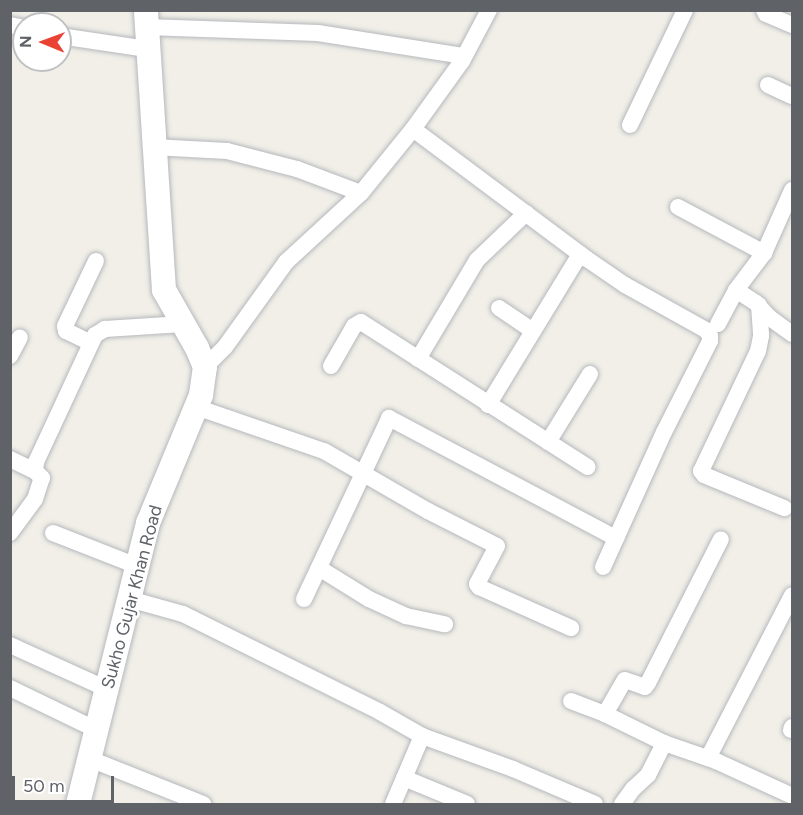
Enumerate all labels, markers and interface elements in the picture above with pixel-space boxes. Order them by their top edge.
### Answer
north arrow [12,12,72,72]
text: N [16,35,35,48]
street label: Sukho Gujar Khan Road [97,503,167,691]
scale bar [15,764,117,802]
text: 50 m [23,775,65,797]

